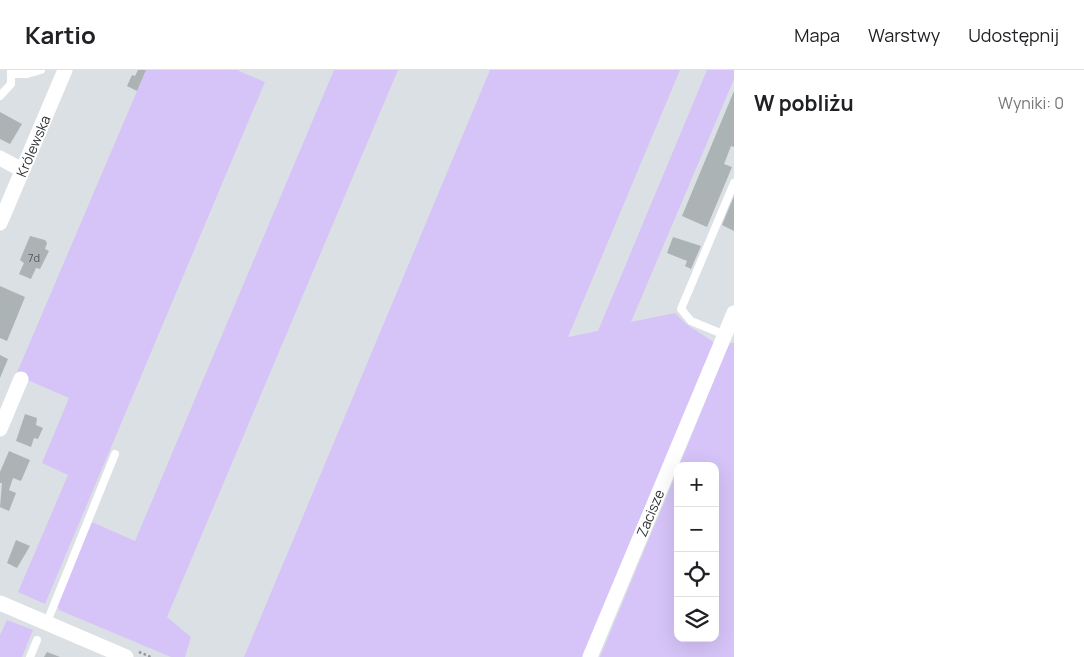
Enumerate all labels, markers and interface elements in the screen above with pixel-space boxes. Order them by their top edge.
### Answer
text: Kartio [25,18,96,51]
text: Mapa [794,23,840,47]
text: Warstwy [868,23,940,47]
text: Udostępnij [968,23,1059,47]
text: W pobliżu [754,89,854,117]
text: Wyniki: 0 [998,92,1064,114]
street label: Królewska [12,112,54,180]
house number: 7d [28,250,40,265]
map controls [674,462,719,642]
button: + [674,462,719,507]
street label: Zacisze [632,486,668,540]
button: − [674,507,719,552]
button: locate [674,552,719,597]
button: layers [674,597,719,642]

